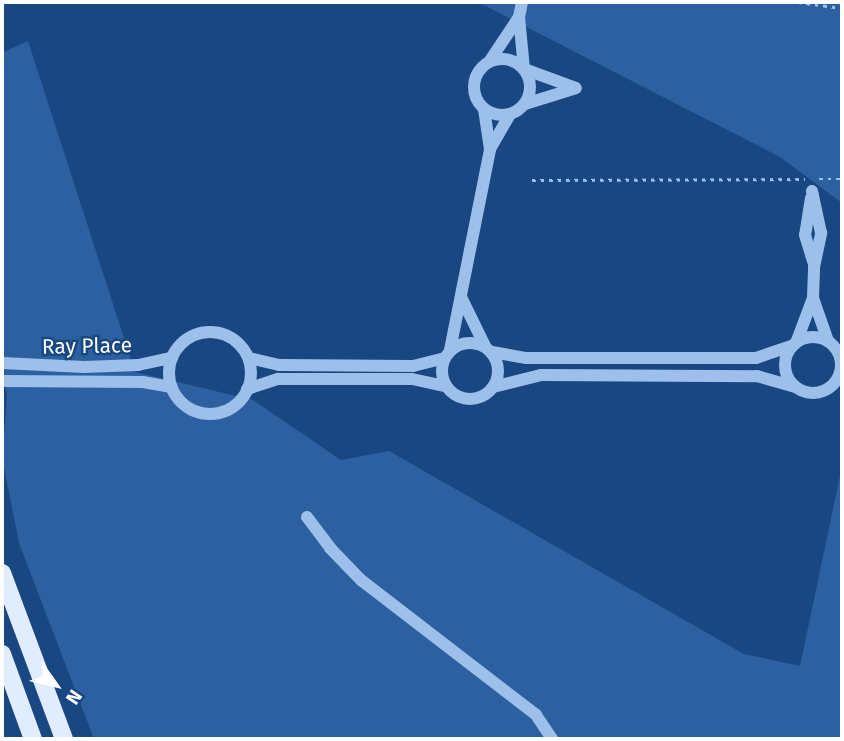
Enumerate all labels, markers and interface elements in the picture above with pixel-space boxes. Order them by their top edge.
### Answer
street label: Ray Place [42,333,132,359]
north arrow [21,650,91,720]
text: N [61,685,87,709]

